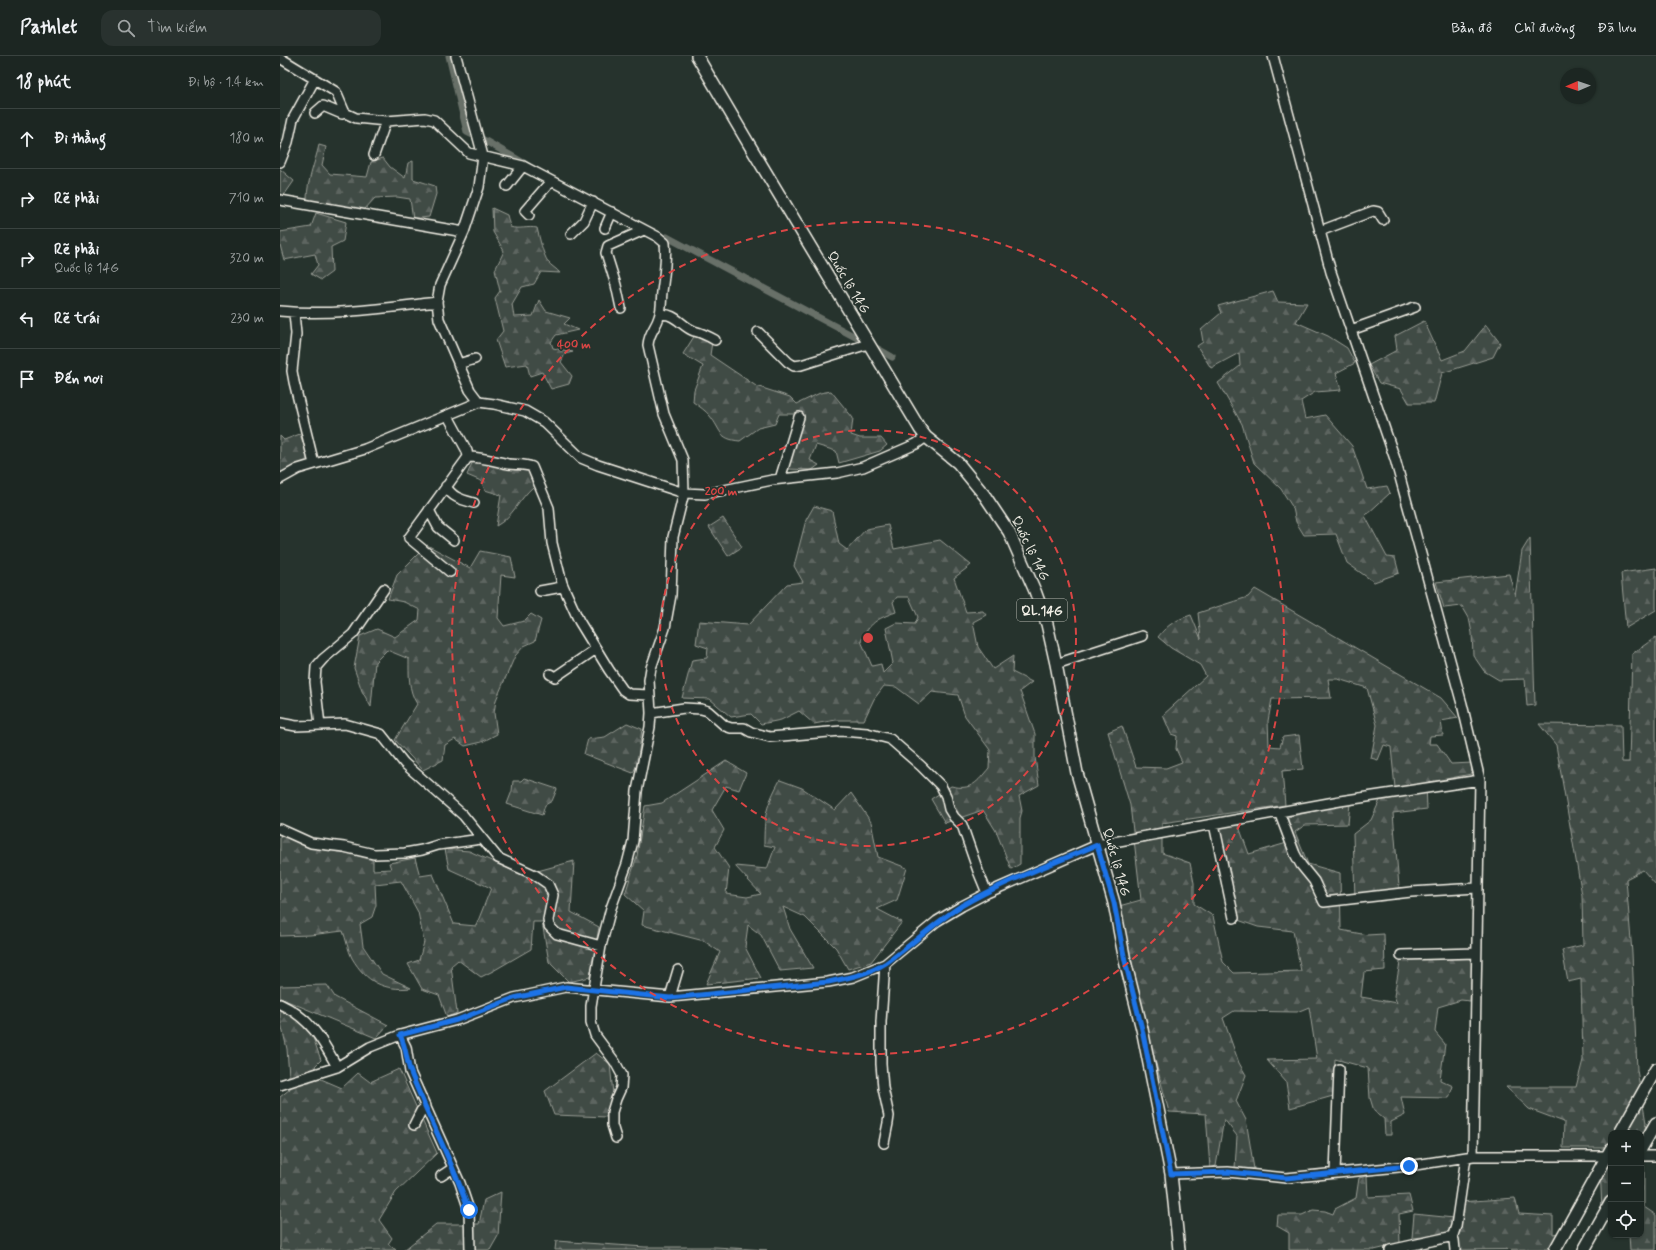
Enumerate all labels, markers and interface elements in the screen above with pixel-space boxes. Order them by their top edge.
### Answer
search box [101,10,381,46]
text: Pathlet [20,15,77,40]
icon: search [115,17,137,39]
text: Tìm kiếm [147,18,207,38]
text: Bản đồ [1451,19,1492,37]
text: Chỉ đường [1514,19,1575,37]
text: Đã lưu [1597,19,1636,37]
north arrow [1560,68,1596,104]
text: 18 phút [16,71,71,93]
text: Đi bộ · 1.4 km [188,74,264,91]
icon: ahead [16,128,38,150]
text: Đi thẳng [54,129,106,149]
text: 180 m [229,130,264,147]
icon: right [16,188,38,210]
text: Rẽ phải [54,189,99,209]
text: 710 m [229,190,264,207]
text: Rẽ phải [54,240,99,260]
icon: right [16,248,38,270]
street label: Quốc lộ 14G [822,248,874,317]
text: 320 m [230,250,264,267]
text: Quốc lộ 14G [54,260,119,277]
icon: left [16,308,38,330]
text: Rẽ trái [54,309,100,329]
text: 230 m [230,310,264,327]
text: 400 m [557,337,591,353]
icon: arrive [16,368,38,390]
text: Đến nơi [54,369,103,389]
text: 200 m [705,484,738,500]
street label: Quốc lộ 14G [1007,513,1053,584]
road number: QL.14G [1017,599,1067,621]
centre of rings [861,631,875,645]
street label: Quốc lộ 14G [1098,826,1134,898]
map controls [1608,1130,1644,1238]
button: + [1608,1130,1644,1166]
route end [1400,1157,1418,1175]
button: − [1608,1166,1644,1202]
route start [460,1201,478,1219]
button: locate [1608,1202,1644,1238]

